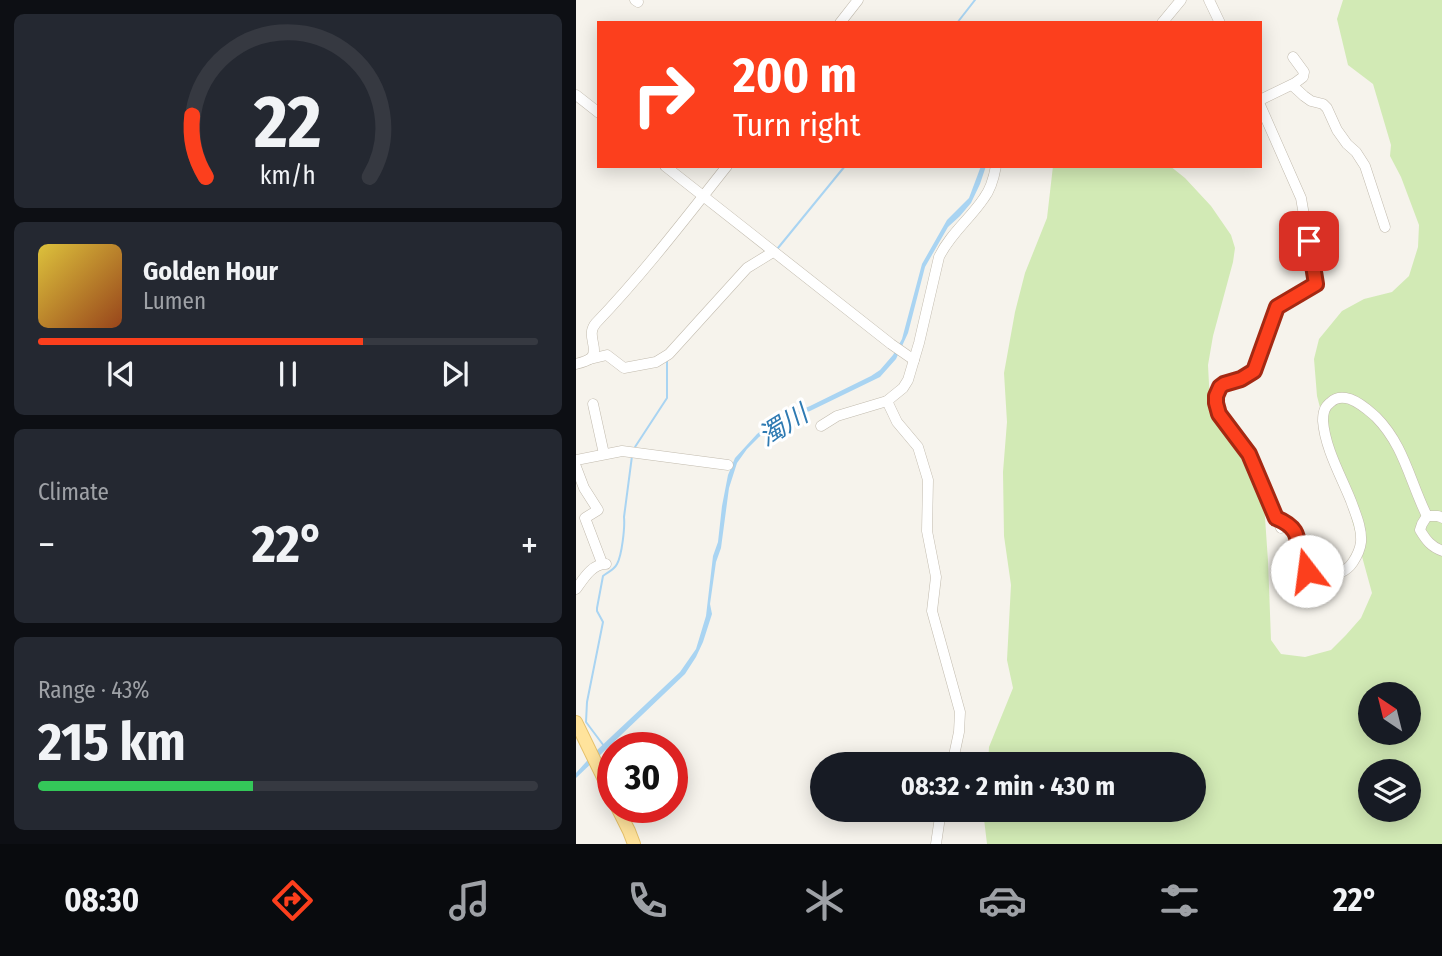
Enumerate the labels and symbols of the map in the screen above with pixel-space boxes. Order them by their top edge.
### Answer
pin [1279,211,1339,271]
water label: 濁川 [753,397,816,452]
position arrow [1270,534,1344,608]
north arrow [1358,682,1421,746]
speed limit sign: 30 [597,732,688,823]

